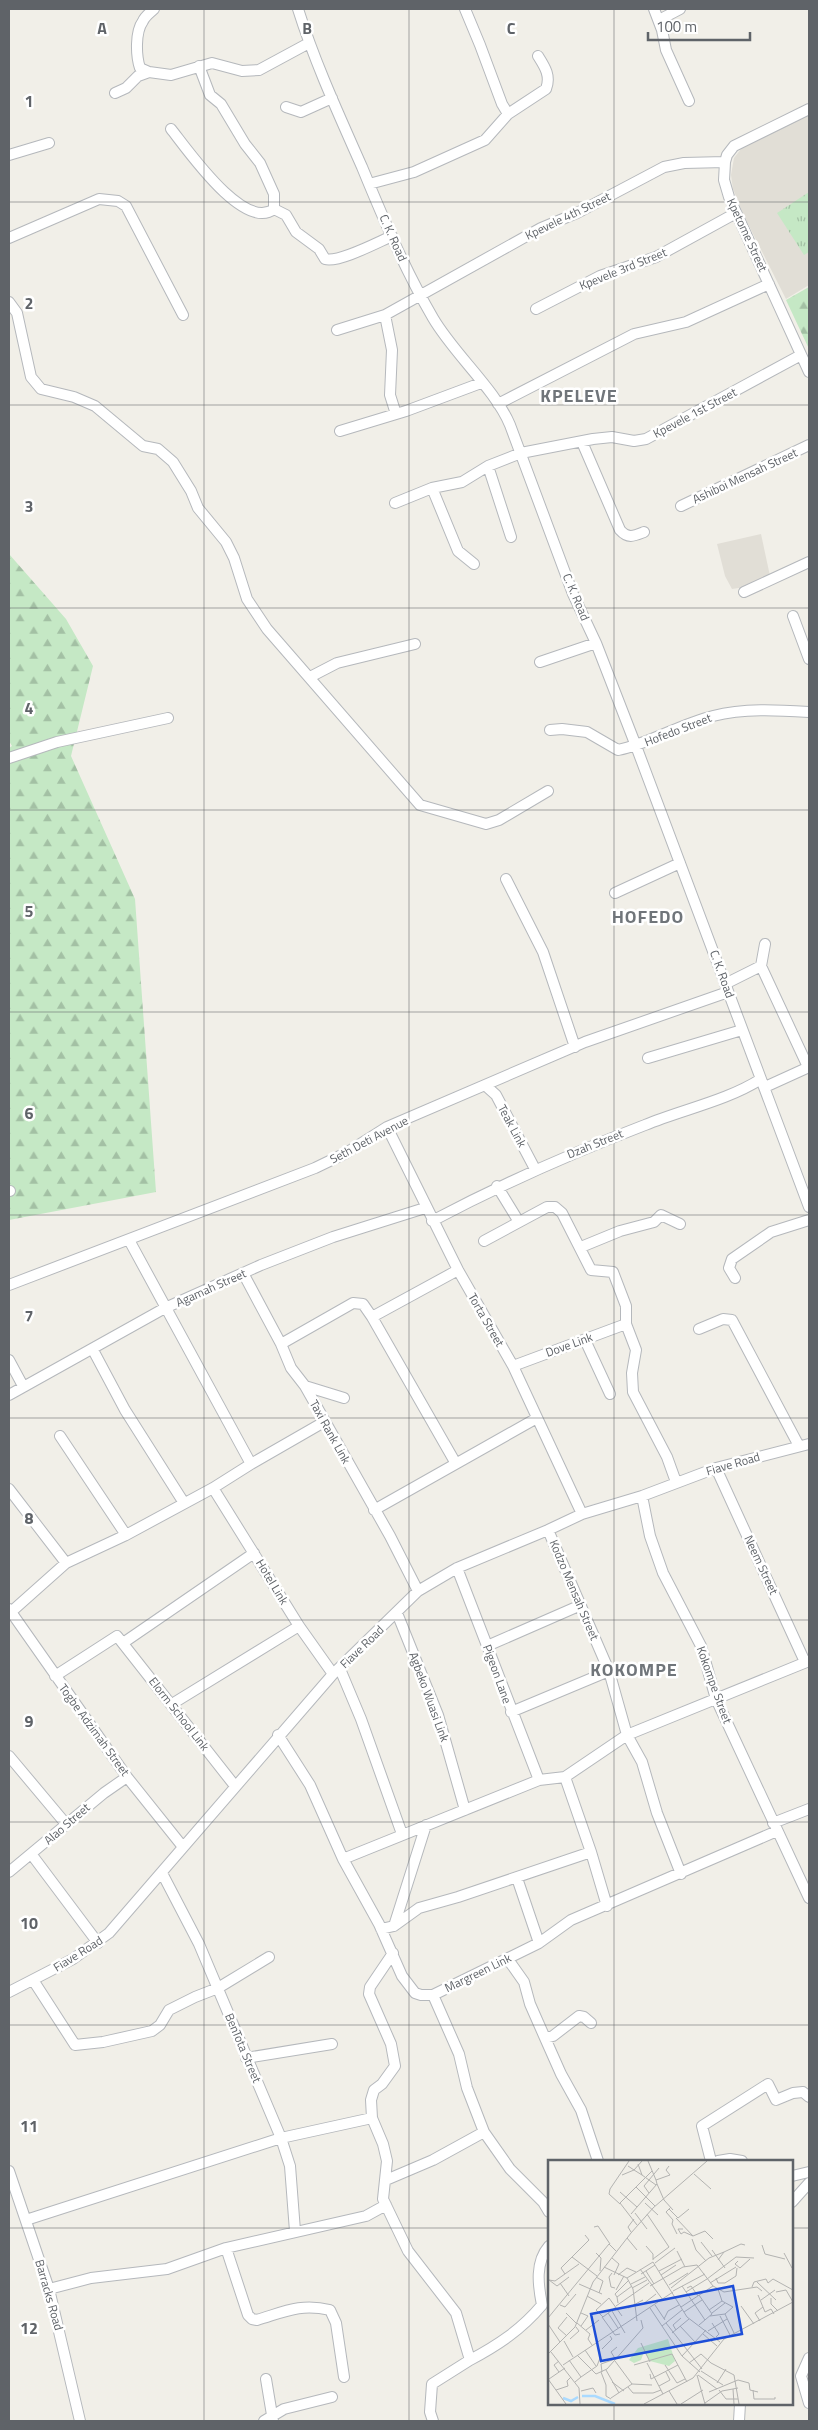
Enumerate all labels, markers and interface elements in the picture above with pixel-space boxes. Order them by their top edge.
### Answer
scale bar [648,10,750,42]
text: 100 m [656,15,697,38]
text: A [97,16,107,40]
text: B [302,16,312,40]
text: C [507,16,516,40]
text: 1 [25,89,33,113]
street label: Kpevele 4th Street [522,186,615,245]
street label: Kpetome Street [722,195,773,275]
street label: C. K. Road [375,211,412,264]
street label: Kpevele 3rd Street [576,242,670,295]
text: 2 [25,291,33,315]
district label: KPELEVE [540,382,618,409]
street label: Kpevele 1st Street [650,382,741,443]
street label: Ashiboi Mensah Street [689,443,801,508]
text: 3 [25,494,33,518]
street label: C. K. Road [558,570,595,623]
text: 4 [25,696,34,720]
street label: Hofedo Street [641,708,715,751]
text: 5 [25,899,34,923]
district label: HOFEDO [612,903,684,930]
street label: C. K. Road [705,947,740,1000]
text: 6 [25,1101,34,1125]
street label: Teak Link [493,1101,532,1151]
street label: Seth Deti Avenue [326,1111,411,1168]
street label: Dzah Street [564,1123,627,1163]
street label: Agamah Street [173,1263,250,1312]
street label: Torta Street [463,1289,510,1351]
text: 7 [25,1304,33,1328]
street label: Dove Link [543,1327,595,1362]
street label: Taxi Rank Link [305,1396,356,1468]
street label: Fiave Road [704,1447,762,1480]
text: 8 [25,1506,34,1530]
street label: Neem Street [739,1532,784,1598]
street label: Kodzo Mensah Street [545,1536,605,1644]
street label: Hotel Link [251,1555,294,1609]
street label: Fiave Road [335,1621,388,1673]
street label: Pigeon Lane [478,1642,517,1706]
street label: Kokompe Street [692,1644,738,1727]
street label: Agbeko Wuasi Link [404,1649,455,1745]
district label: KOKOMPE [590,1656,678,1683]
street label: Elorm School Link [144,1673,215,1755]
street label: Togbe Adzimah Street [54,1679,135,1781]
text: 9 [25,1709,34,1733]
street label: Alao Street [39,1798,95,1849]
text: 10 [20,1911,38,1935]
street label: Fiave Road [49,1931,106,1976]
street label: Margreen Link [441,1948,515,1997]
street label: BenTota Street [220,2010,267,2086]
text: 11 [20,2114,38,2138]
inset map [548,2160,793,2405]
street label: Barracks Road [30,2257,69,2333]
text: 12 [20,2316,38,2340]

